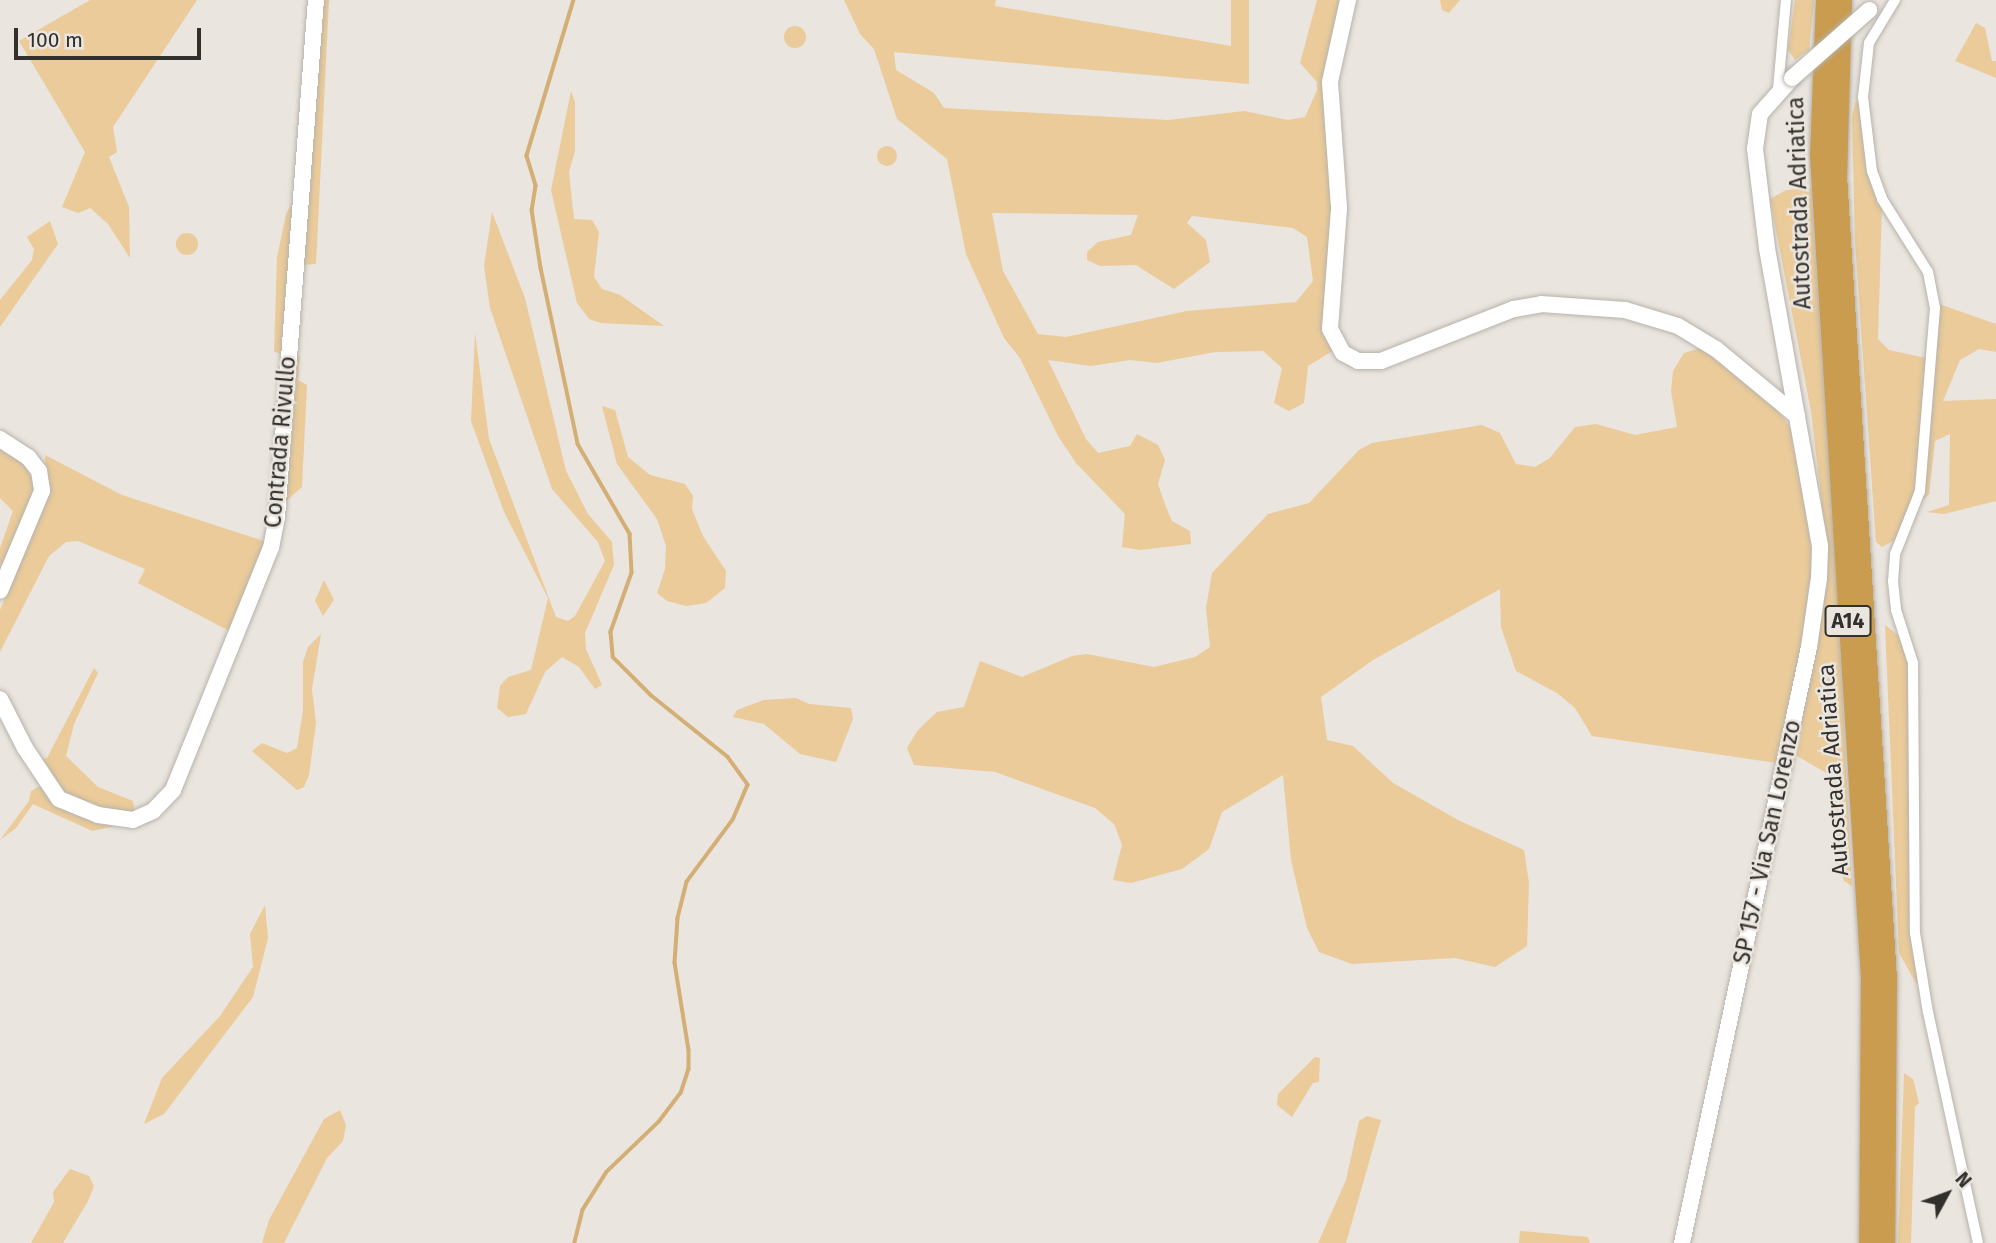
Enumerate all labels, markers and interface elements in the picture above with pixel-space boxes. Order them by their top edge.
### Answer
scale bar [18,14,205,58]
text: 100 m [27,27,83,53]
street label: Autostrada Adriatica [1781,96,1817,310]
street label: Contrada Rivullo [259,355,301,529]
road number: A14 [1824,604,1872,638]
street label: Autostrada Adriatica [1812,663,1854,877]
street label: SP 157 - Via San Lorenzo [1728,717,1806,967]
north arrow [1912,1159,1982,1229]
text: N [1950,1168,1976,1192]

